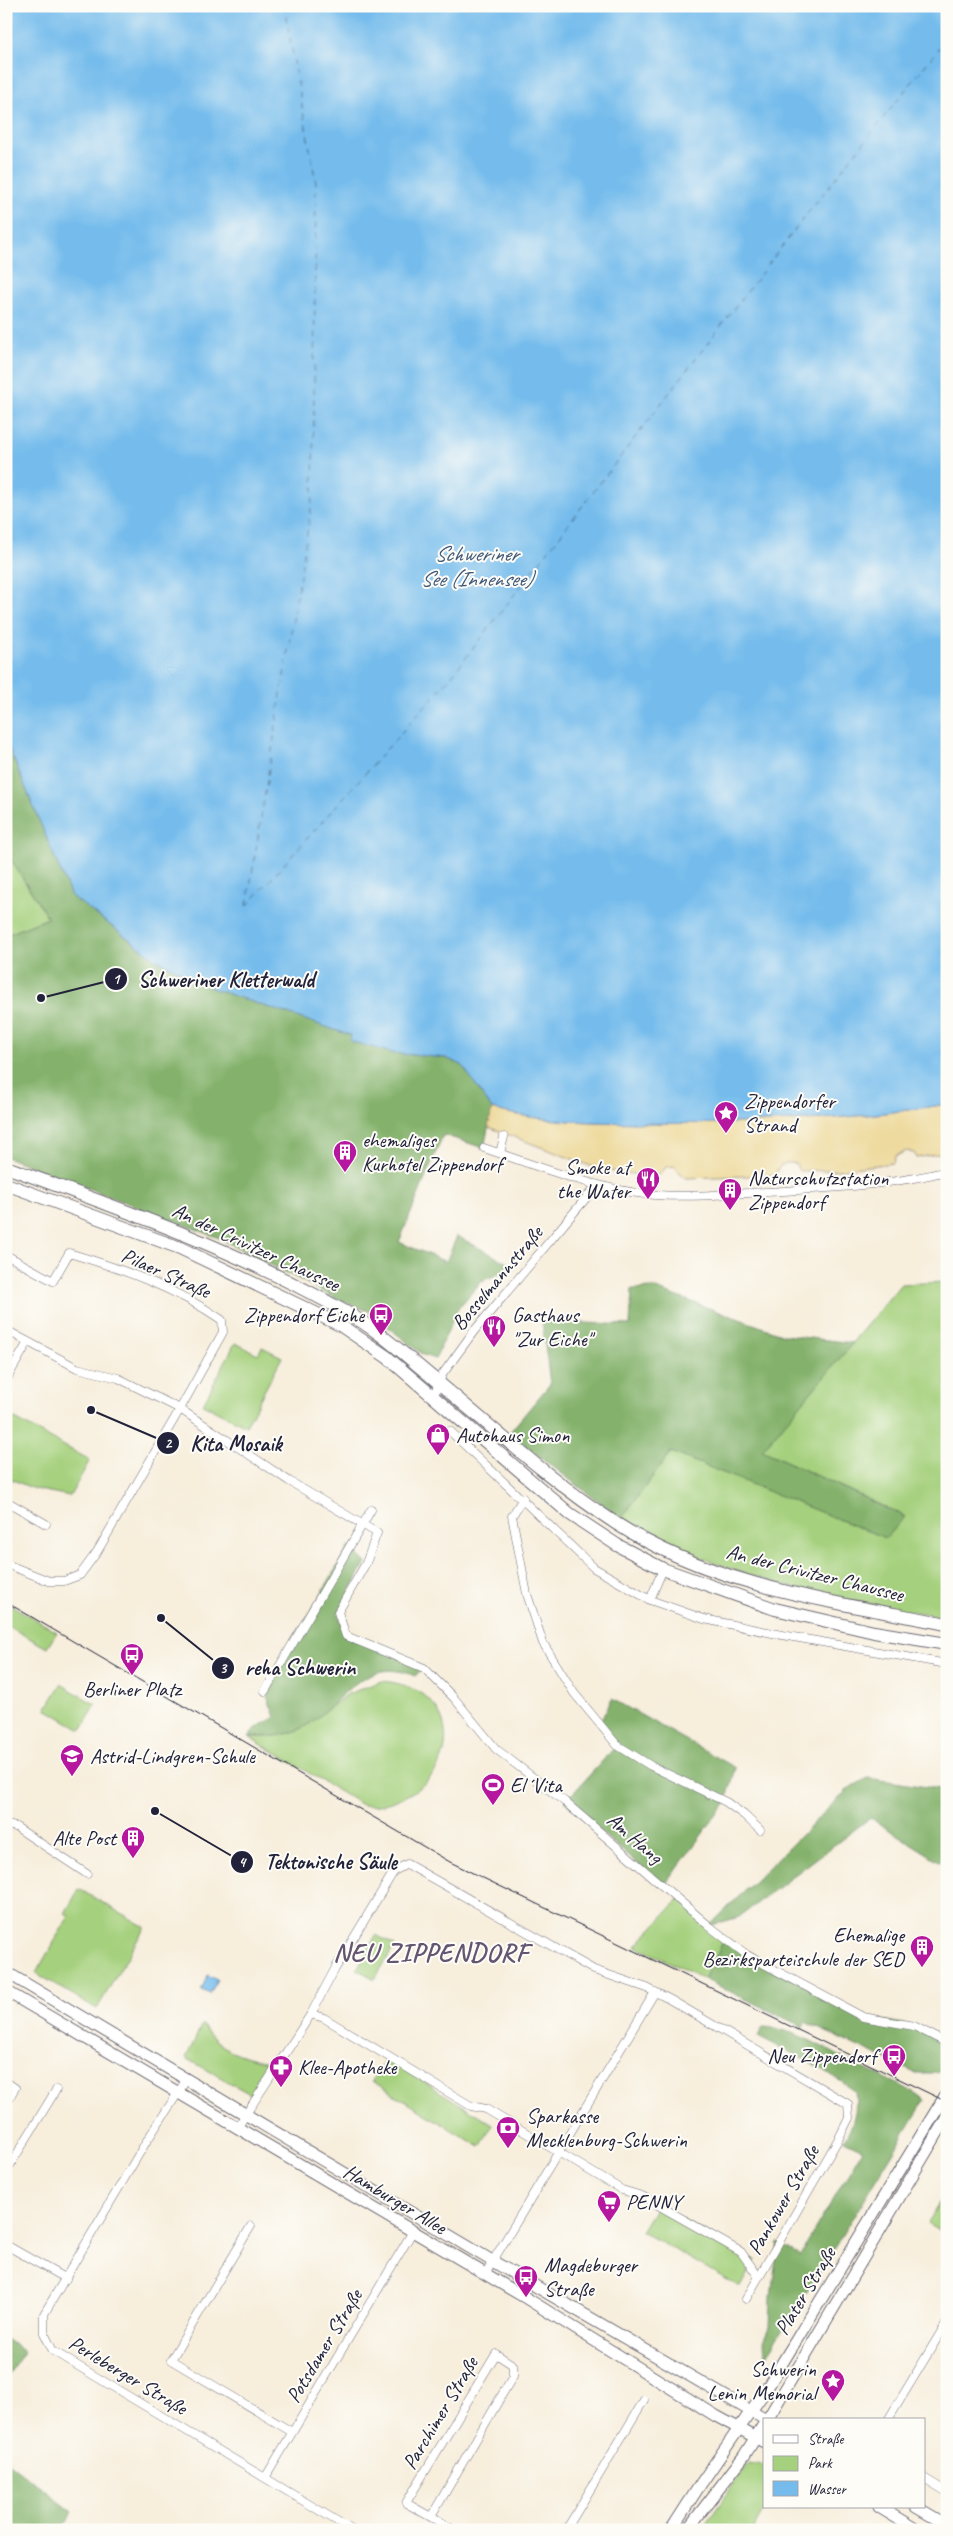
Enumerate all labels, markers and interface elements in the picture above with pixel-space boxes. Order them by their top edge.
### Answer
water label: Schweriner See (Innensee) [420,540,537,593]
callout: Schweriner Kletterwald [103,961,324,998]
text: Schweriner Kletterwald [138,966,318,994]
text: 1 [113,970,122,989]
place label: Zippendorfer Strand [744,1088,837,1138]
place icon: Zippendorfer Strand [713,1100,739,1134]
place label: ehemaliges Kurhotel Zippendorf [362,1127,507,1177]
building icon: ehemaliges Kurhotel Zippendorf [332,1139,358,1173]
place label: Smoke at the Water [557,1154,633,1204]
place label: Naturschutzstation Zippendorf [748,1165,889,1215]
restaurant icon: Smoke at the Water [635,1166,661,1200]
building icon: Naturschutzstation Zippendorf [717,1177,743,1211]
street label: An der Crivitzer Chaussee [168,1197,345,1298]
street label: Bosselmannstraße [446,1219,550,1336]
street label: Pilaer Straße [118,1242,216,1305]
place label: Zippendorf Eiche [244,1302,365,1328]
bus stop icon: Zippendorf Eiche [368,1302,394,1336]
place label: Gasthaus "Zur Eiche" [512,1302,595,1352]
restaurant icon: Gasthaus "Zur Eiche" [481,1314,507,1348]
shop icon: Autohaus Simon [425,1422,451,1456]
place label: Autohaus Simon [456,1422,570,1448]
callout: Kita Mosaik [156,1424,291,1461]
text: Kita Mosaik [190,1430,283,1458]
text: 2 [165,1434,173,1453]
street label: An der Crivitzer Chaussee [724,1538,907,1608]
bus stop icon: Berliner Platz [119,1642,145,1676]
callout: reha Schwerin [210,1649,365,1686]
text: reha Schwerin [245,1654,356,1682]
text: 3 [220,1659,228,1678]
place label: Berliner Platz [83,1676,183,1702]
school or university icon: Astrid-Lindgren-Schule [59,1743,85,1777]
place label: Astrid-Lindgren-Schule [90,1743,256,1769]
sports icon: El´Vita [480,1772,506,1806]
place label: El´Vita [510,1772,563,1798]
street label: Am Hang [602,1807,669,1870]
place label: Alte Post [52,1825,118,1851]
building icon: Alte Post [120,1825,146,1859]
callout: Tektonische Säule [230,1843,407,1880]
text: Tektonische Säule [265,1848,399,1876]
text: 4 [239,1853,248,1872]
place label: Ehemalige Bezirksparteischule der SED [703,1922,906,1972]
building icon: Ehemalige Bezirksparteischule der SED [909,1934,935,1968]
district label: NEU ZIPPENDORF [333,1936,534,1969]
place label: Neu Zippendorf [767,2043,881,2069]
bus stop icon: Neu Zippendorf [881,2043,907,2077]
pharmacy icon: Klee-Apotheke [268,2054,294,2088]
place label: Klee-Apotheke [298,2054,398,2080]
place label: Sparkasse Mecklenburg-Schwerin [526,2103,688,2153]
bank icon: Sparkasse Mecklenburg-Schwerin [495,2115,521,2149]
street label: Pankower Straße [741,2139,826,2259]
street label: Hamburger Allee [339,2158,452,2240]
supermarket icon: PENNY [596,2189,622,2223]
place label: PENNY [626,2189,685,2215]
street label: Plater Straße [769,2240,843,2340]
place label: Magdeburger Straße [544,2252,639,2302]
bus stop icon: Magdeburger Straße [513,2264,539,2298]
street label: Potsdamer Straße [280,2283,369,2407]
street label: Perleberger Straße [64,2330,194,2422]
street label: Parchimer Straße [396,2350,485,2474]
place label: Schwerin Lenin Memorial [708,2356,819,2406]
place icon: Schwerin Lenin Memorial [820,2368,846,2402]
legend [763,2418,926,2508]
text: Straße [808,2430,844,2449]
text: Park [808,2454,833,2473]
text: Wasser [808,2480,847,2499]

